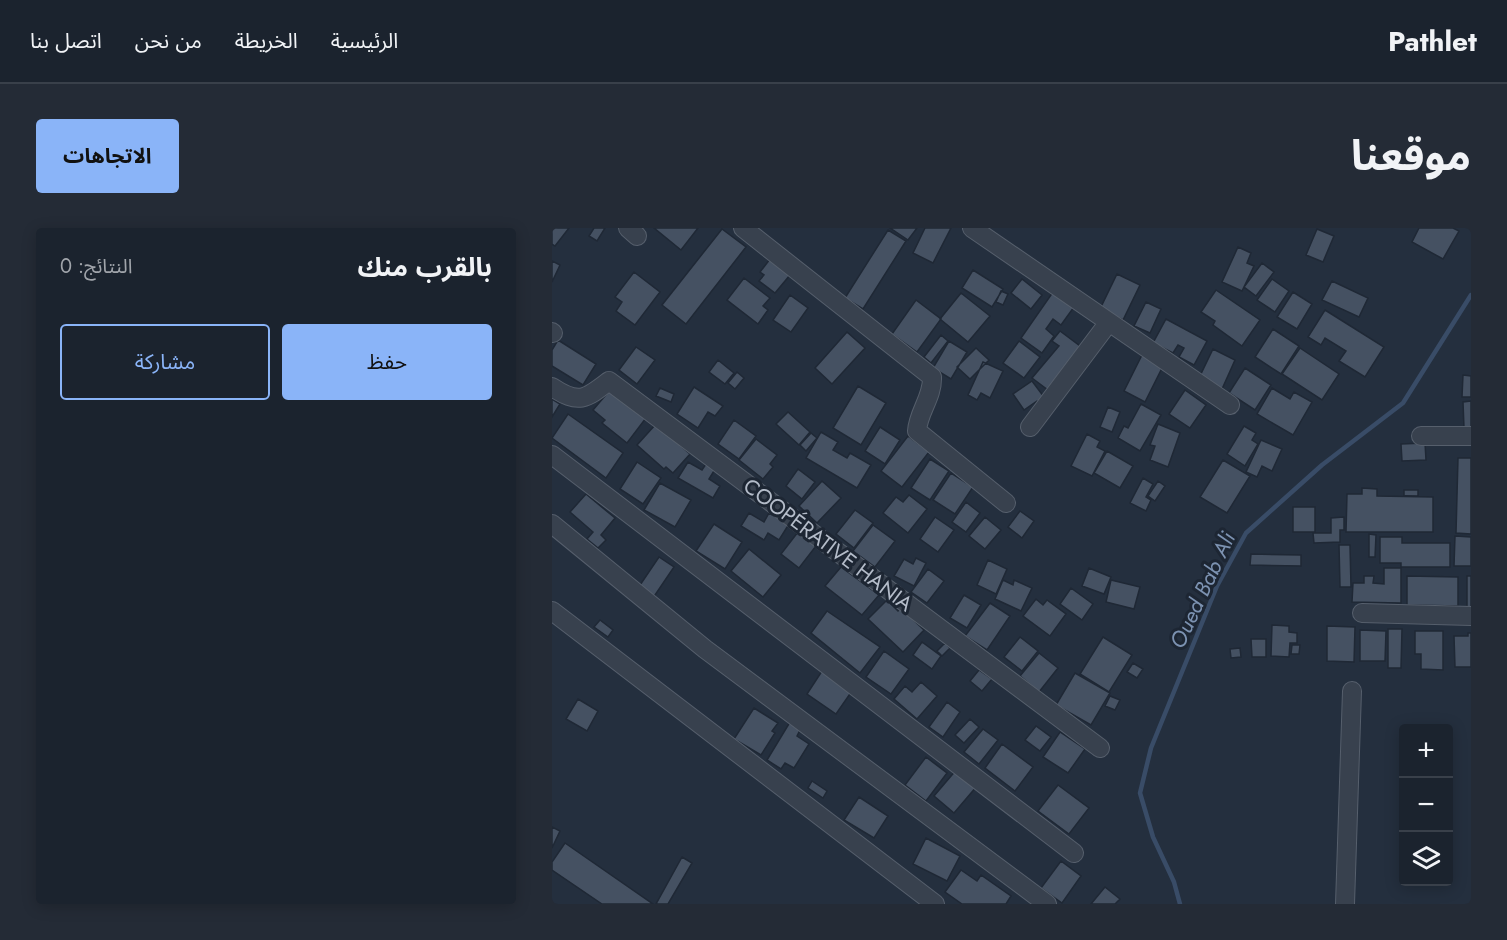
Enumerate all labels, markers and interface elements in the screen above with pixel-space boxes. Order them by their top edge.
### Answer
text: Pathlet [1388,21,1477,62]
text: اتصل بنا [30,26,102,56]
text: من نحن [135,26,202,56]
text: الخريطة [235,26,298,56]
text: الرئيسية [331,26,398,56]
button: الاتجاهات [36,119,179,193]
text: موقعنا [1351,125,1471,186]
text: بالقرب منك [357,248,492,286]
text: النتائج: 0 [60,252,132,281]
button: مشاركة [60,324,270,400]
button: حفظ [282,324,492,400]
street label: COOPÉRATIVE HANIA [737,471,919,619]
water label: Oued Bab Ali [1161,526,1243,654]
map controls [1399,724,1453,886]
button: + [1399,724,1453,778]
button: − [1399,778,1453,832]
button: layers [1399,832,1453,886]

